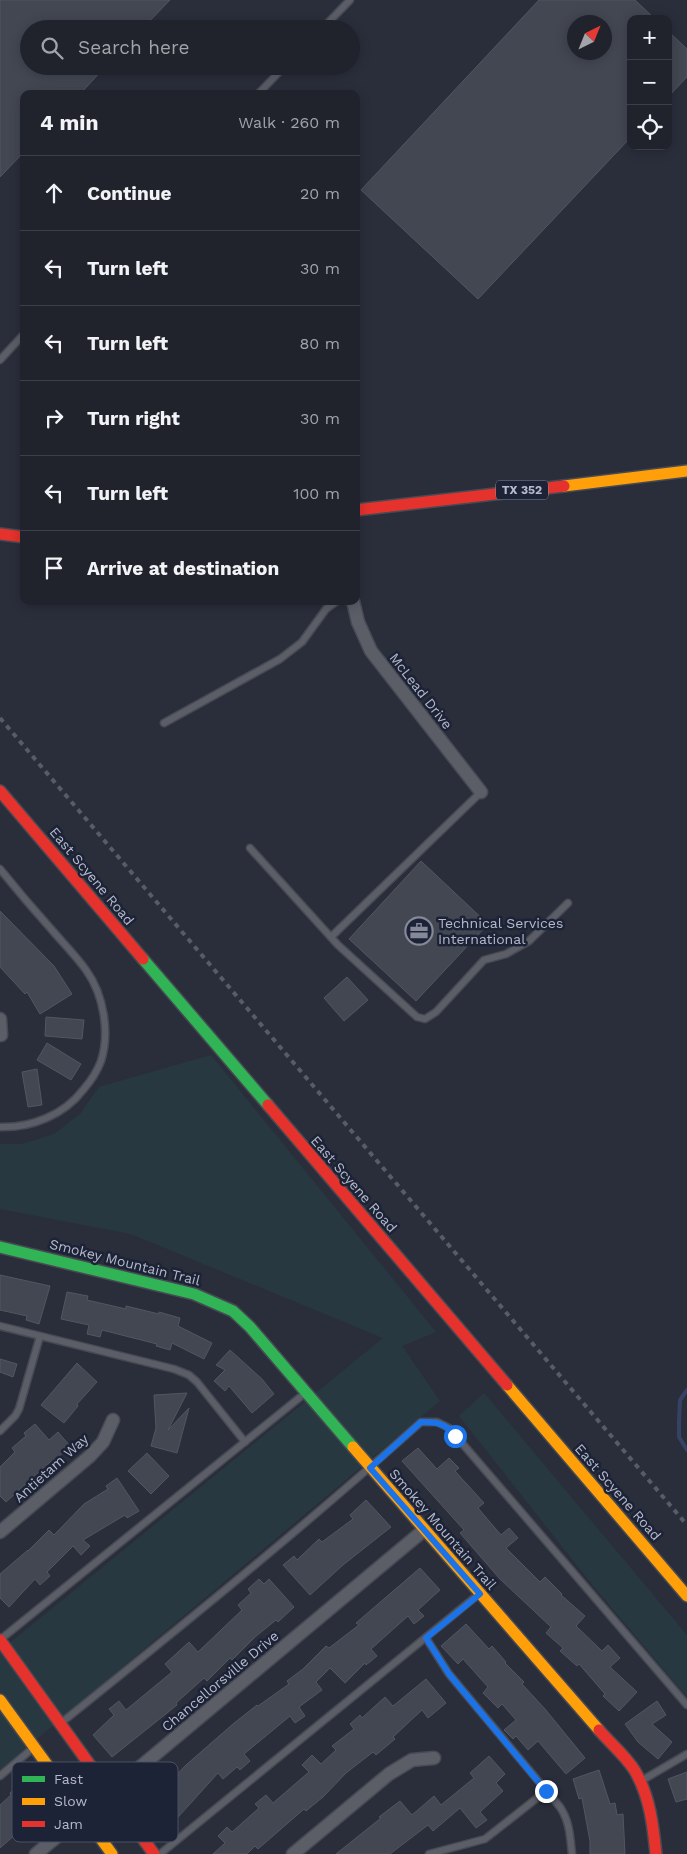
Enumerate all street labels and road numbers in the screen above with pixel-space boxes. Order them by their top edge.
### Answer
road number: TX 352 [496,480,548,500]
street label: McLead Drive [386,650,456,732]
street label: East Scyene Road [47,824,137,928]
street label: East Scyene Road [308,1133,400,1235]
street label: Smokey Mountain Trail [48,1236,203,1289]
street label: Antietam Way [11,1430,92,1506]
street label: East Scyene Road [572,1441,664,1543]
street label: Smokey Mountain Trail [386,1465,500,1593]
street label: Chancellorsville Drive [158,1627,282,1735]

